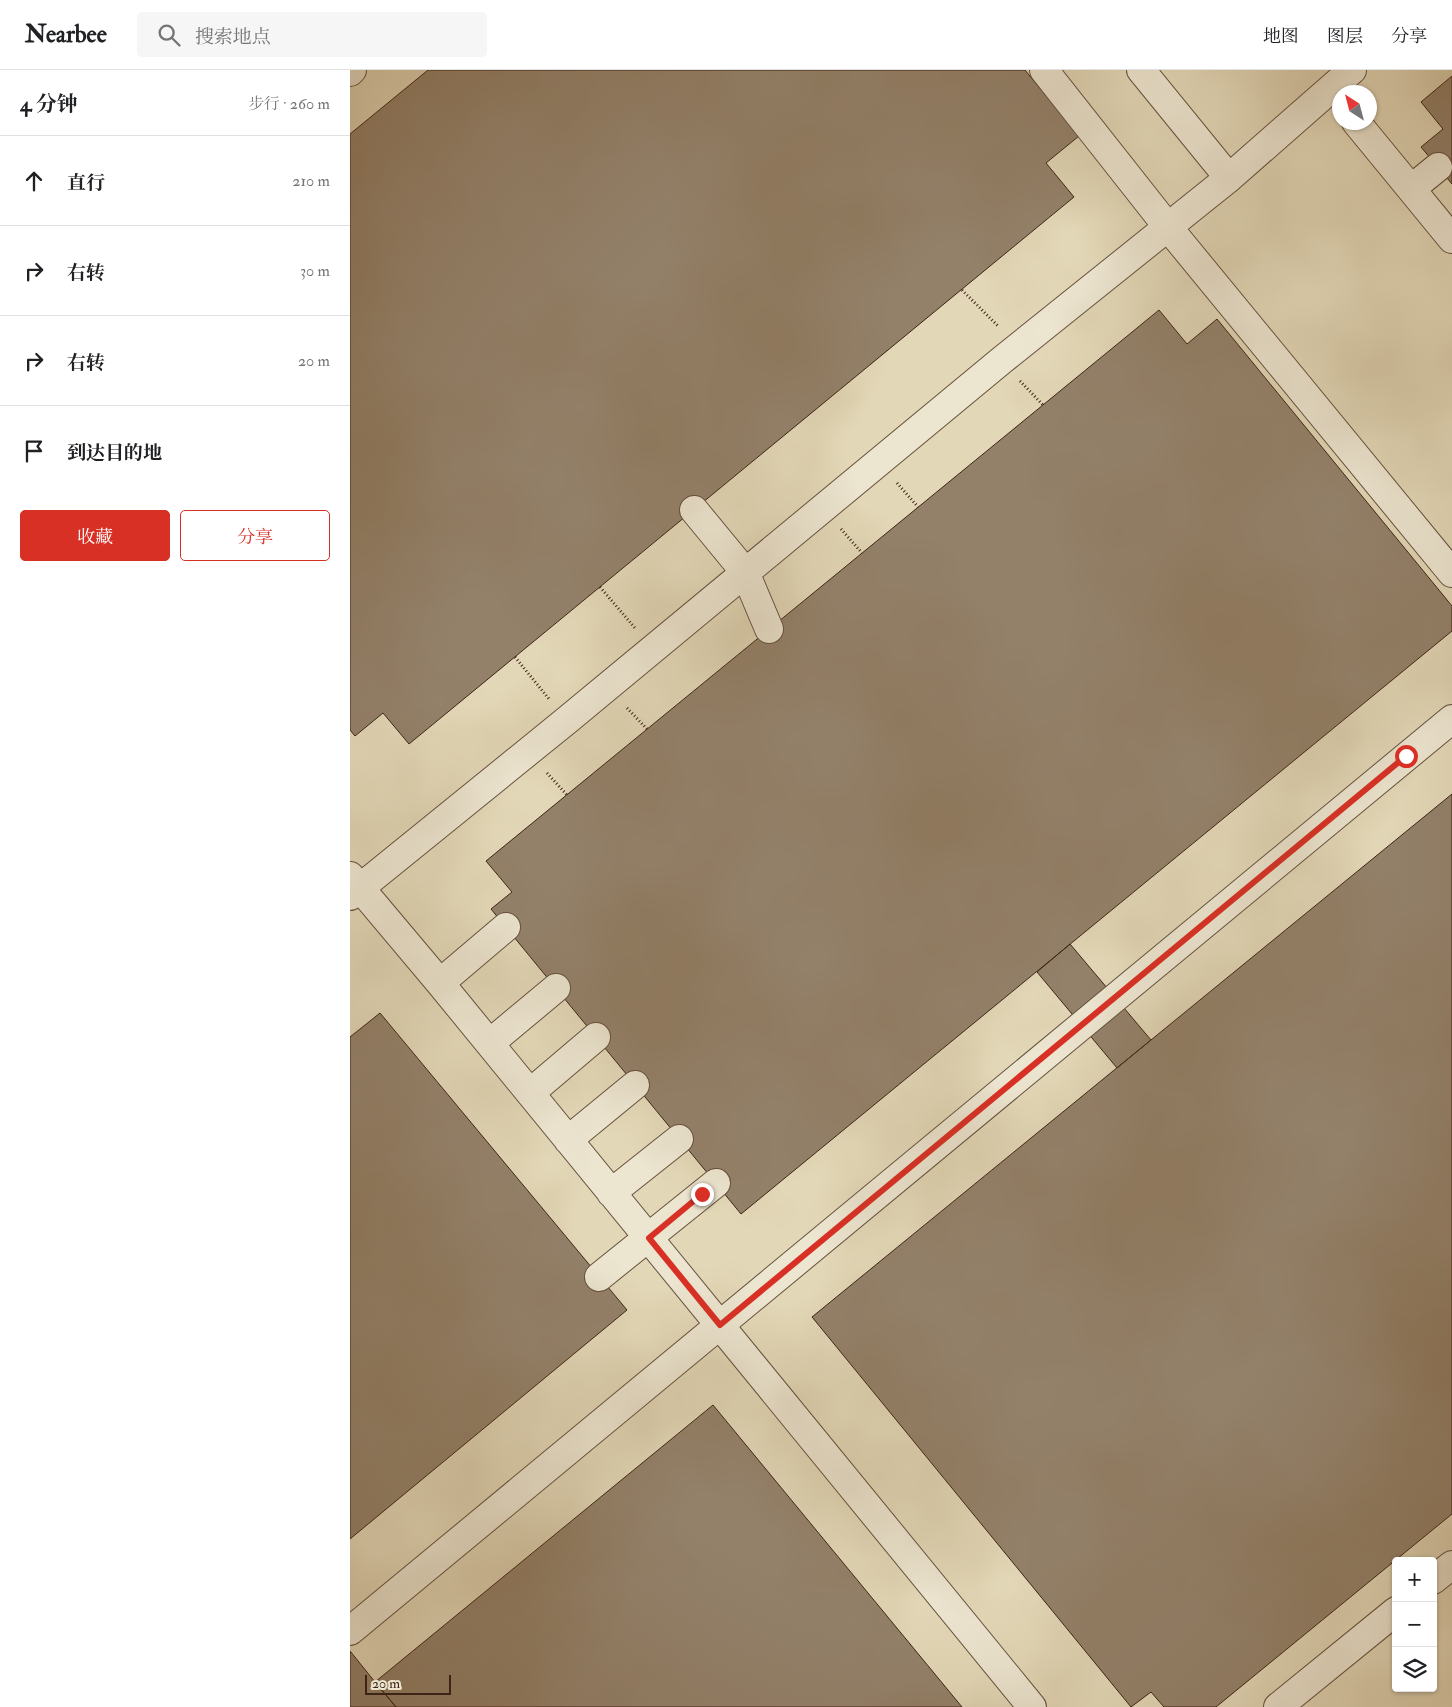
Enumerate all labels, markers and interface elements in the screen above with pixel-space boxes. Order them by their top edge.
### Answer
search box [137,12,487,57]
text: Nearbee [25,19,107,50]
icon: search [155,21,183,49]
text: 搜索地点 [195,25,271,49]
text: 地图 [1263,25,1299,48]
text: 图层 [1327,25,1363,48]
text: 分享 [1391,25,1427,48]
north arrow [1332,85,1377,130]
text: 4 分钟 [20,91,78,118]
text: 步行 · 260 m [248,94,330,114]
icon: ahead [20,167,48,195]
text: 直行 [67,171,105,195]
text: 210 m [292,171,330,191]
icon: right [20,257,48,285]
text: 右转 [67,261,105,285]
text: 30 m [300,261,330,281]
icon: right [20,347,48,375]
text: 右转 [67,351,105,375]
text: 20 m [298,351,330,371]
icon: arrive [20,437,48,465]
text: 到达目的地 [67,441,162,465]
button: 收藏 [20,510,170,561]
button: 分享 [180,510,330,561]
route start [1395,745,1418,768]
route end [691,1183,714,1206]
map controls [1392,1557,1437,1692]
button: + [1392,1557,1437,1602]
button: − [1392,1602,1437,1647]
button: layers [1392,1647,1437,1692]
scale bar [365,1672,451,1695]
text: 20 m [372,1675,400,1692]

